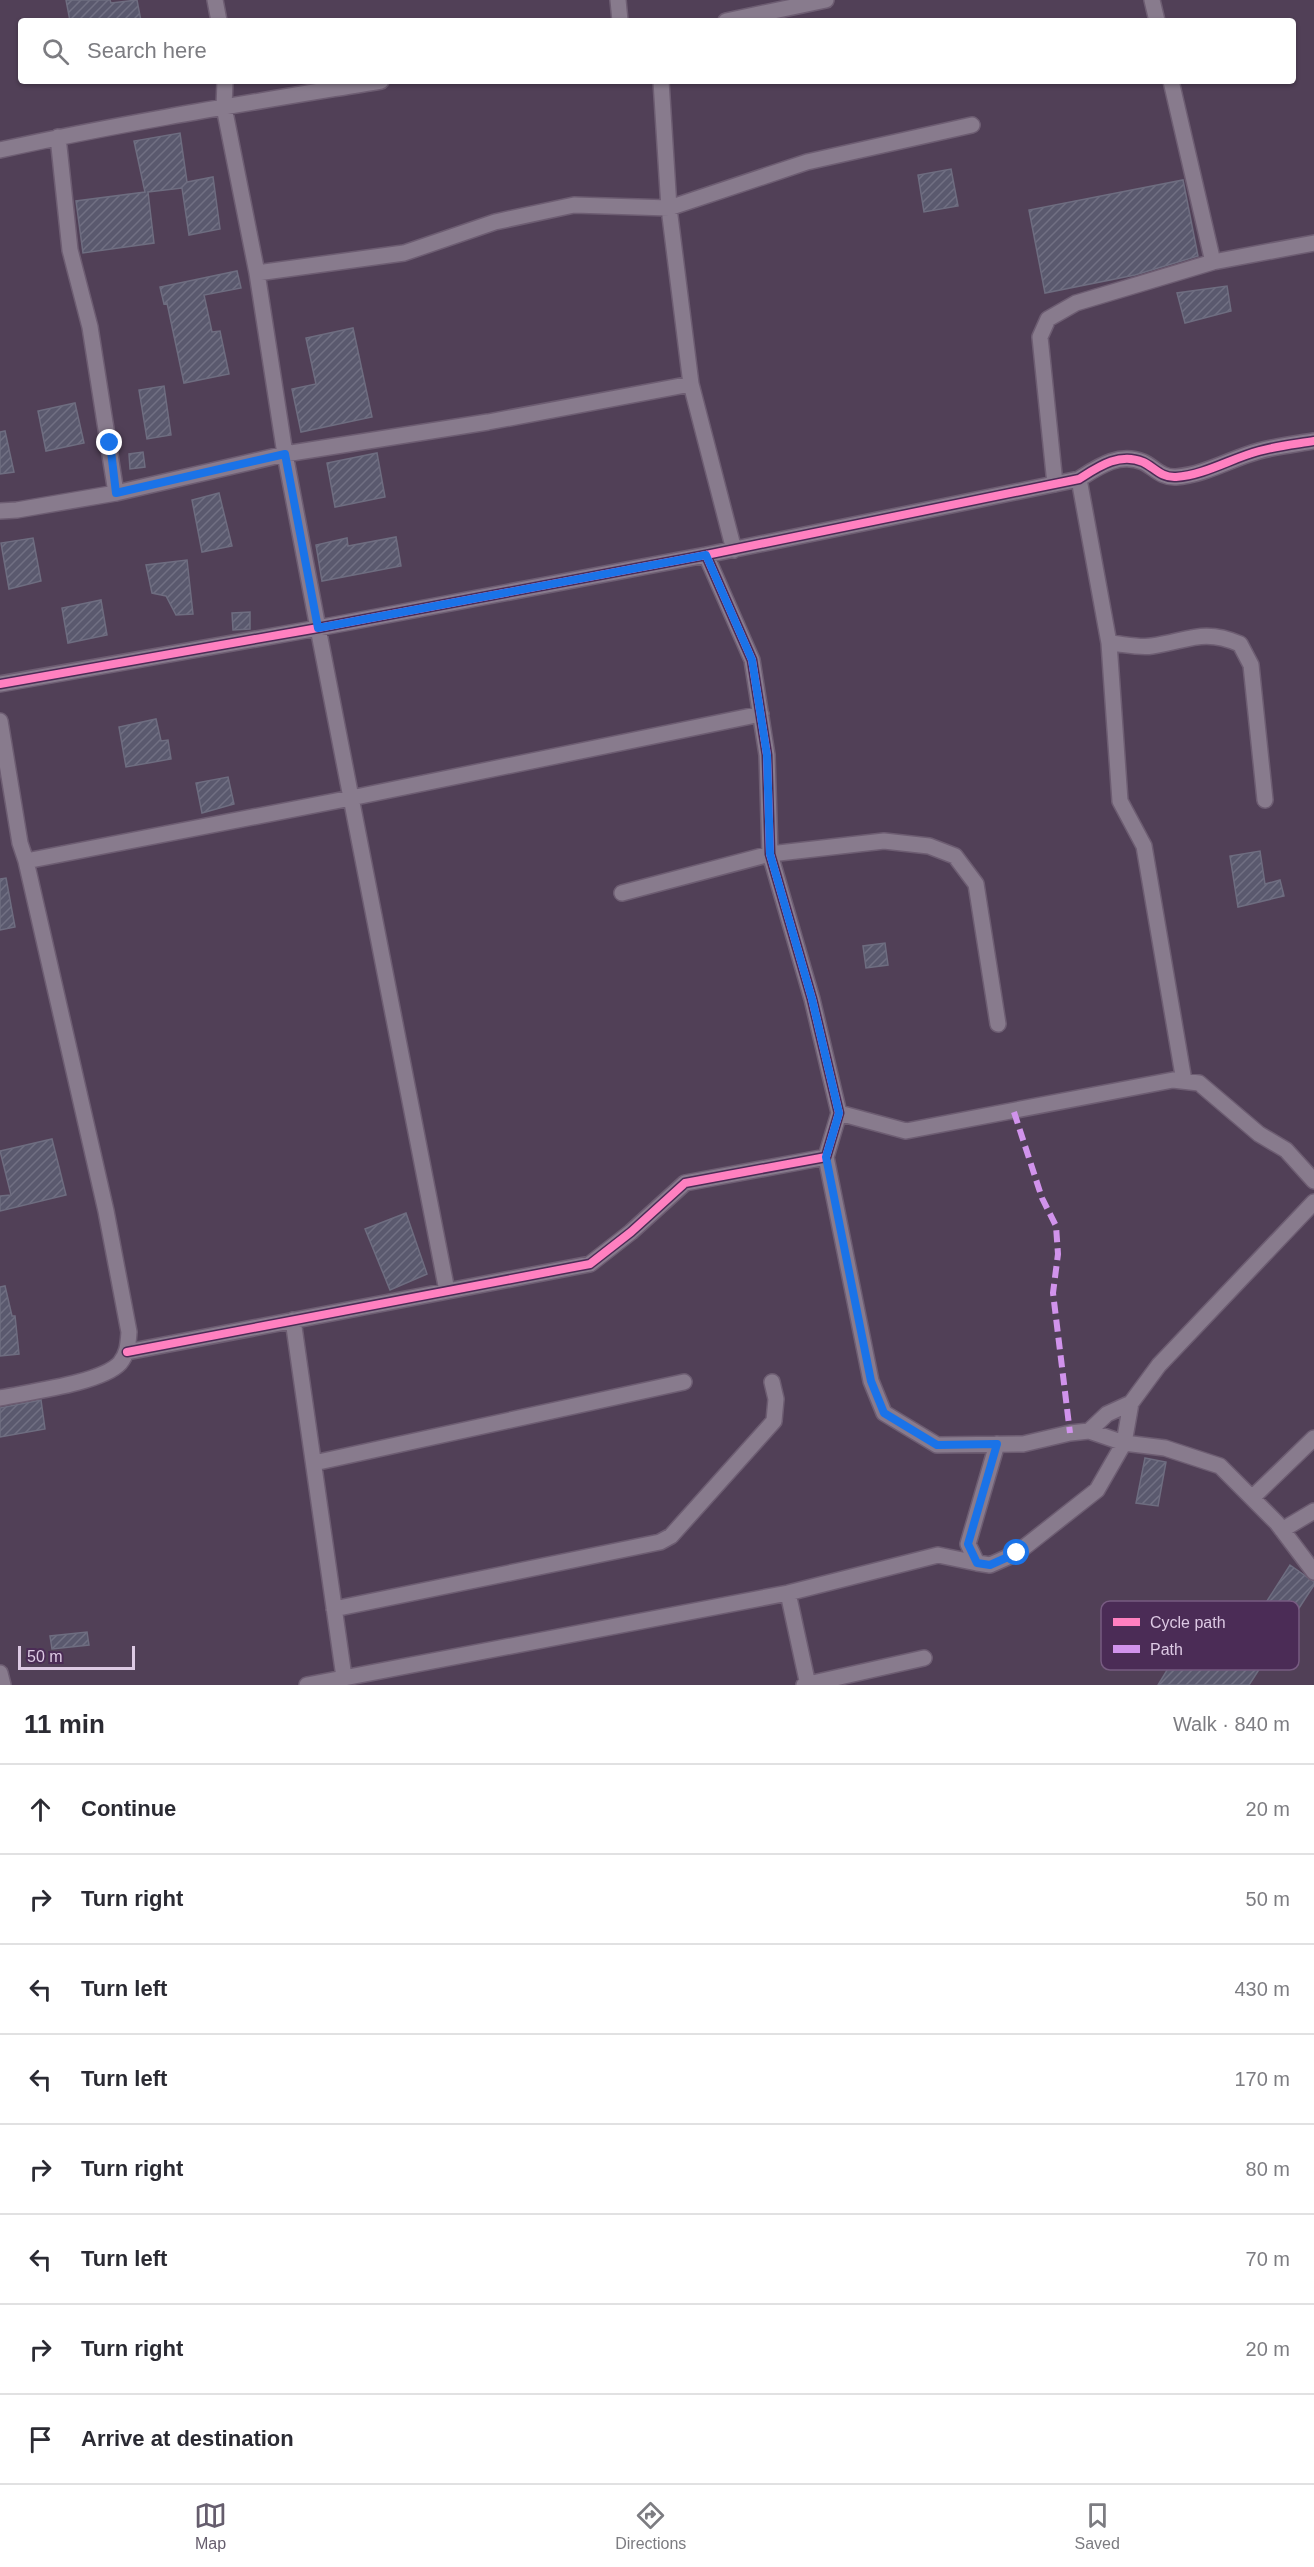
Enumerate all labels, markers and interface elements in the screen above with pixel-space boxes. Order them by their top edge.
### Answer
search box [18,18,1296,84]
icon: search [39,35,72,68]
text: Search here [87,38,207,63]
route end [96,429,122,455]
route start [1003,1539,1029,1565]
legend [1101,1601,1299,1670]
text: Cycle path [1150,1614,1226,1631]
text: Path [1150,1641,1183,1658]
scale bar [18,1643,135,1670]
text: 50 m [27,1648,63,1665]
text: 11 min [24,1709,105,1739]
text: Walk · 840 m [1173,1713,1290,1735]
icon: ahead [24,1793,57,1826]
text: Continue [81,1796,176,1821]
text: 20 m [1246,1798,1290,1820]
icon: right [24,1883,57,1916]
text: Turn right [81,1886,183,1911]
text: 50 m [1246,1888,1290,1910]
icon: left [24,1973,57,2006]
text: Turn left [81,1976,167,2001]
text: 430 m [1234,1978,1290,2000]
icon: left [24,2063,57,2096]
text: Turn left [81,2066,167,2091]
text: 170 m [1234,2068,1290,2090]
icon: right [24,2153,57,2186]
text: Turn right [81,2156,183,2181]
text: 80 m [1246,2158,1290,2180]
icon: left [24,2243,57,2276]
text: Turn left [81,2246,167,2271]
text: 70 m [1246,2248,1290,2270]
icon: right [24,2333,57,2366]
text: Turn right [81,2336,183,2361]
text: 20 m [1246,2338,1290,2360]
icon: arrive [24,2423,57,2456]
text: Arrive at destination [81,2426,294,2451]
tab: Map [194,2499,227,2553]
tab: Directions [615,2499,686,2553]
tab: Saved [1075,2499,1120,2553]

